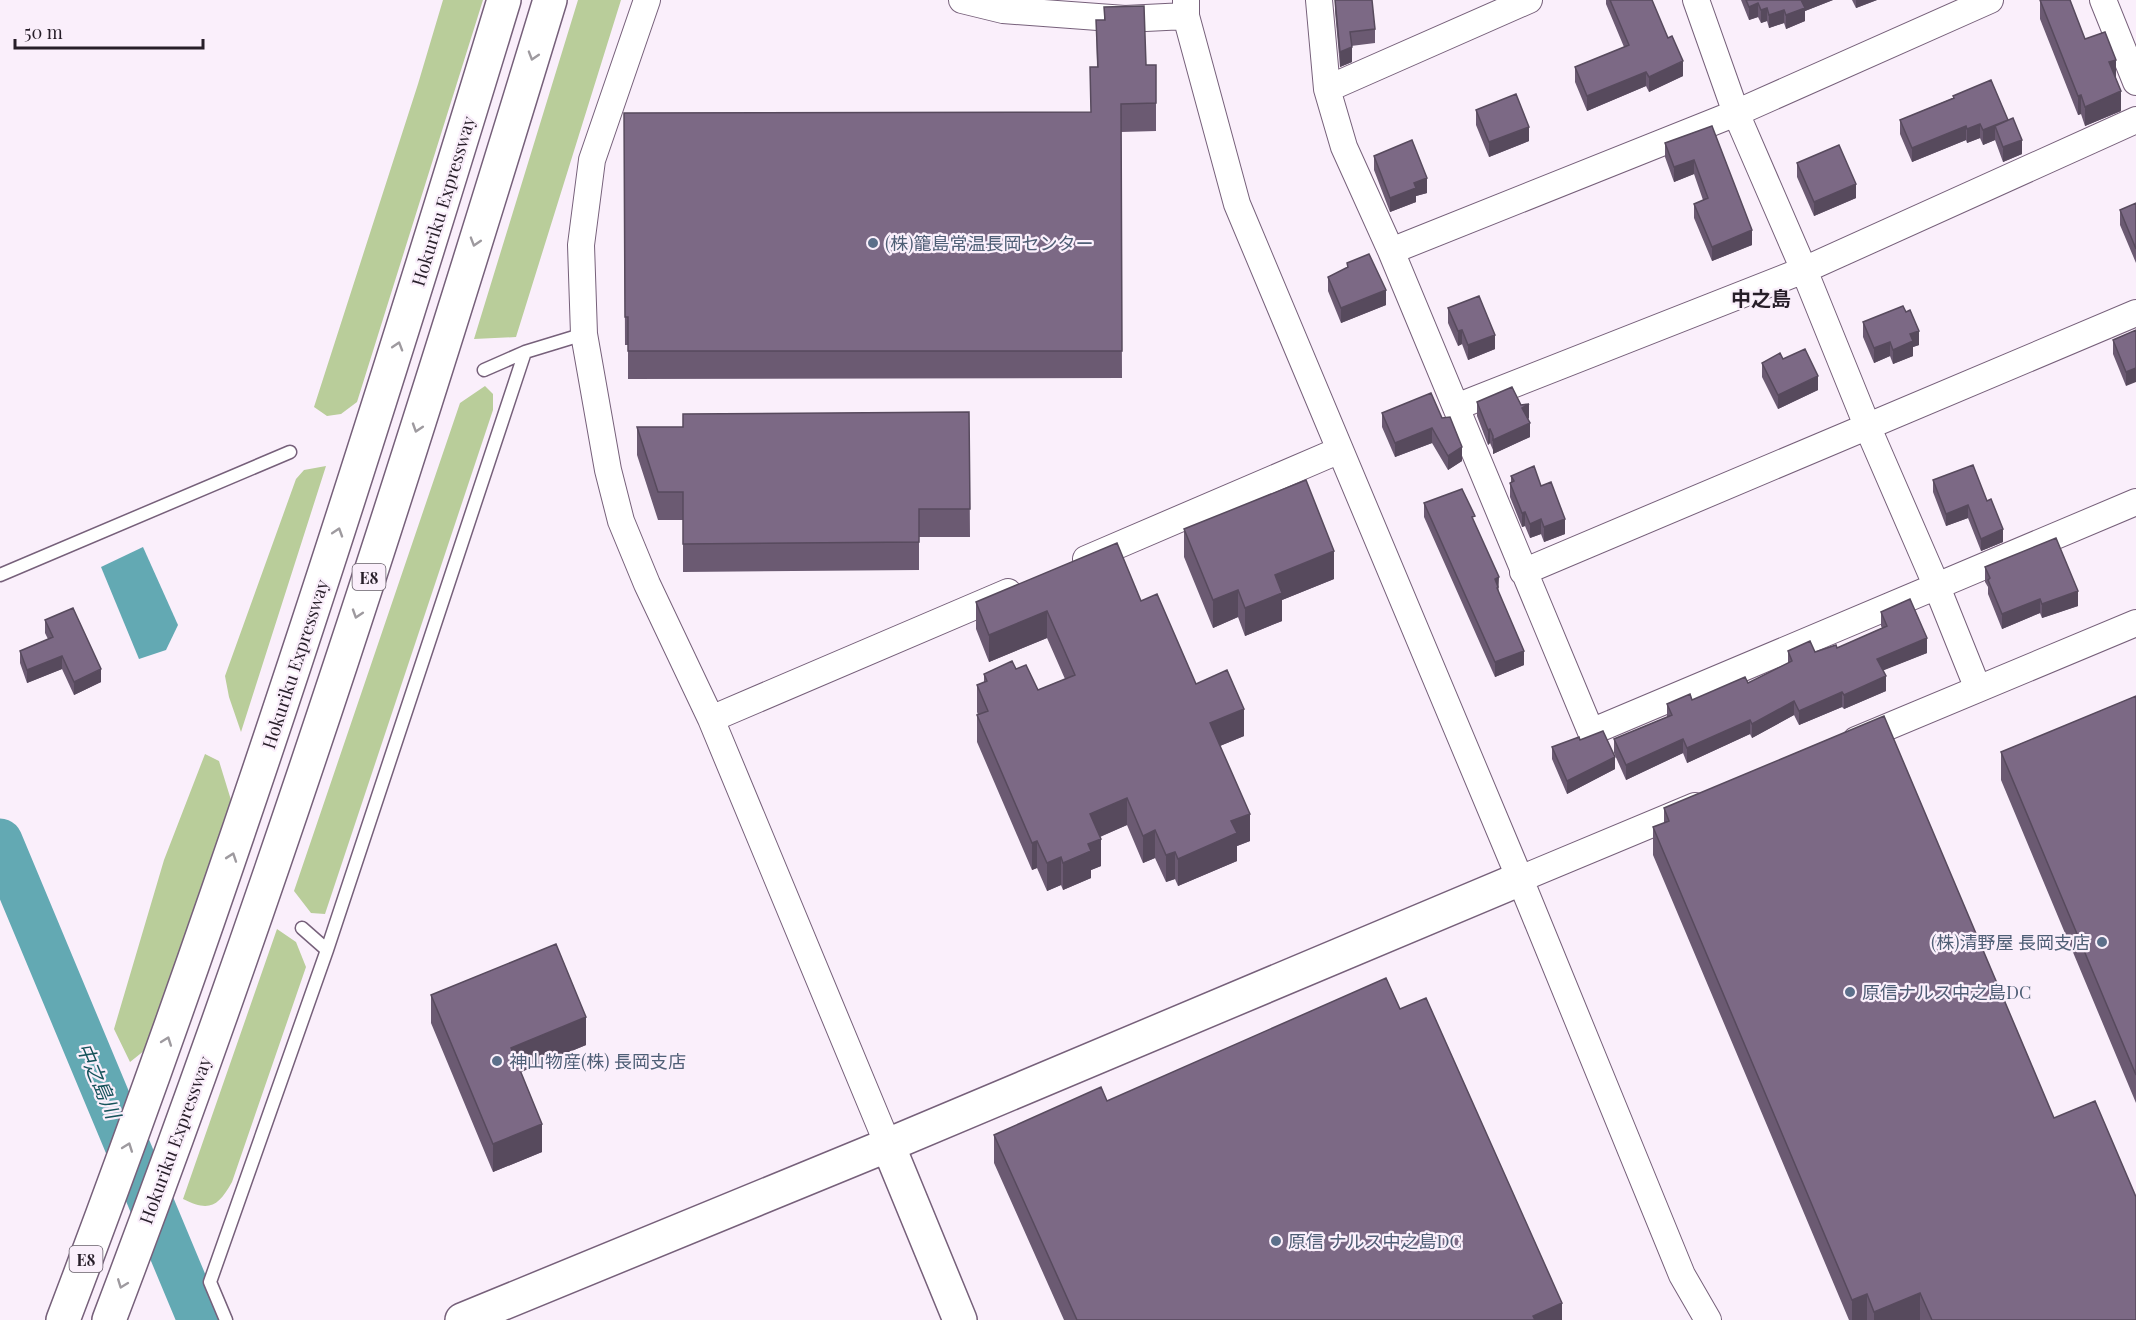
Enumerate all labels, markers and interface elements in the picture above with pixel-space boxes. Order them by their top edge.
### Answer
scale bar [15,12,202,50]
text: 50 m [24,20,63,44]
one-way arrow [528,50,540,61]
street label: Hokuriku Expressway [406,113,480,289]
place label: (株)籠島常温長岡センター [885,231,1094,255]
one-way arrow [470,236,482,247]
marker: (株)籠島常温長岡センター [866,236,880,250]
district label: 中之島 [1731,284,1791,311]
one-way arrow [391,341,403,352]
one-way arrow [412,422,424,433]
one-way arrow [331,527,343,538]
road number: E8 [352,564,386,590]
street label: Hokuriku Expressway [256,576,334,752]
one-way arrow [352,608,364,619]
one-way arrow [224,852,237,863]
place label: (株)清野屋 長岡支店 [1931,930,2090,954]
marker: (株)清野屋 長岡支店 [2095,935,2109,949]
place label: 原信ナルス中之島DC [1862,980,2031,1004]
marker: 原信ナルス中之島DC [1843,985,1857,999]
one-way arrow [159,1036,172,1047]
water label: 中之島川 [72,1038,129,1124]
place label: 神山物産(株) 長岡支店 [509,1049,686,1073]
street label: Hokuriku Expressway [133,1053,217,1227]
marker: 神山物産(株) 長岡支店 [490,1054,504,1068]
one-way arrow [121,1142,134,1152]
place label: 原信 ナルス中之島DC [1288,1229,1462,1253]
marker: 原信 ナルス中之島DC [1269,1234,1283,1248]
road number: E8 [70,1246,103,1272]
one-way arrow [117,1278,130,1289]

